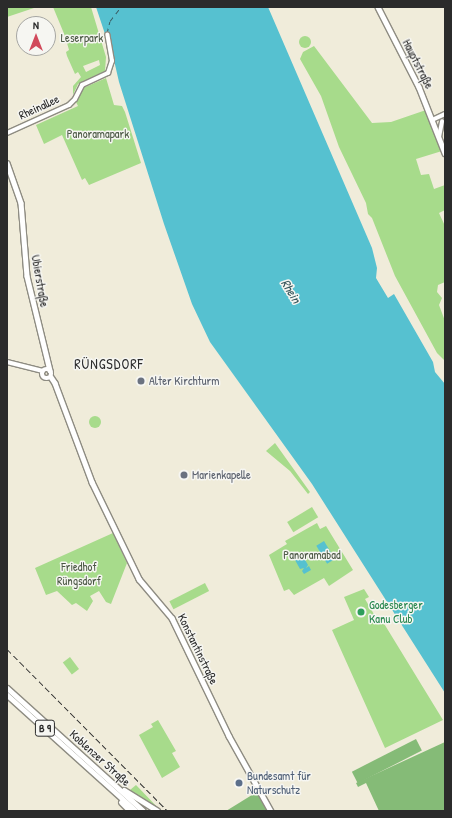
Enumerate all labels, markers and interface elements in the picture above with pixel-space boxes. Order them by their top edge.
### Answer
north arrow [16,16,56,56]
text: N [33,18,39,32]
park label: Leserpark [61,31,103,45]
street label: Hauptstraße [399,37,437,91]
street label: Rheinallee [17,91,61,123]
park label: Panoramapark [67,127,129,141]
street label: Ubierstraße [28,254,52,308]
water label: Rhein [278,276,304,306]
district label: RÜNGSDORF [74,356,144,372]
place label: Alter Kirchturm [149,374,219,388]
marker: Alter Kirchturm [136,376,146,386]
place label: Marienkapelle [192,468,251,482]
marker: Marienkapelle [179,470,189,480]
park label: Panoramabad [283,548,341,562]
park label: Friedhof Rüngsdorf [57,560,101,588]
place label: Godesberger Kanu Club [369,598,423,626]
marker: Godesberger Kanu Club [356,607,366,617]
street label: Konstantinstraße [175,611,221,687]
road number: B 9 [34,719,56,737]
street label: Koblenzer Straße [67,727,133,789]
place label: Bundesamt für Naturschutz [247,769,311,797]
marker: Bundesamt für Naturschutz [234,778,244,788]

